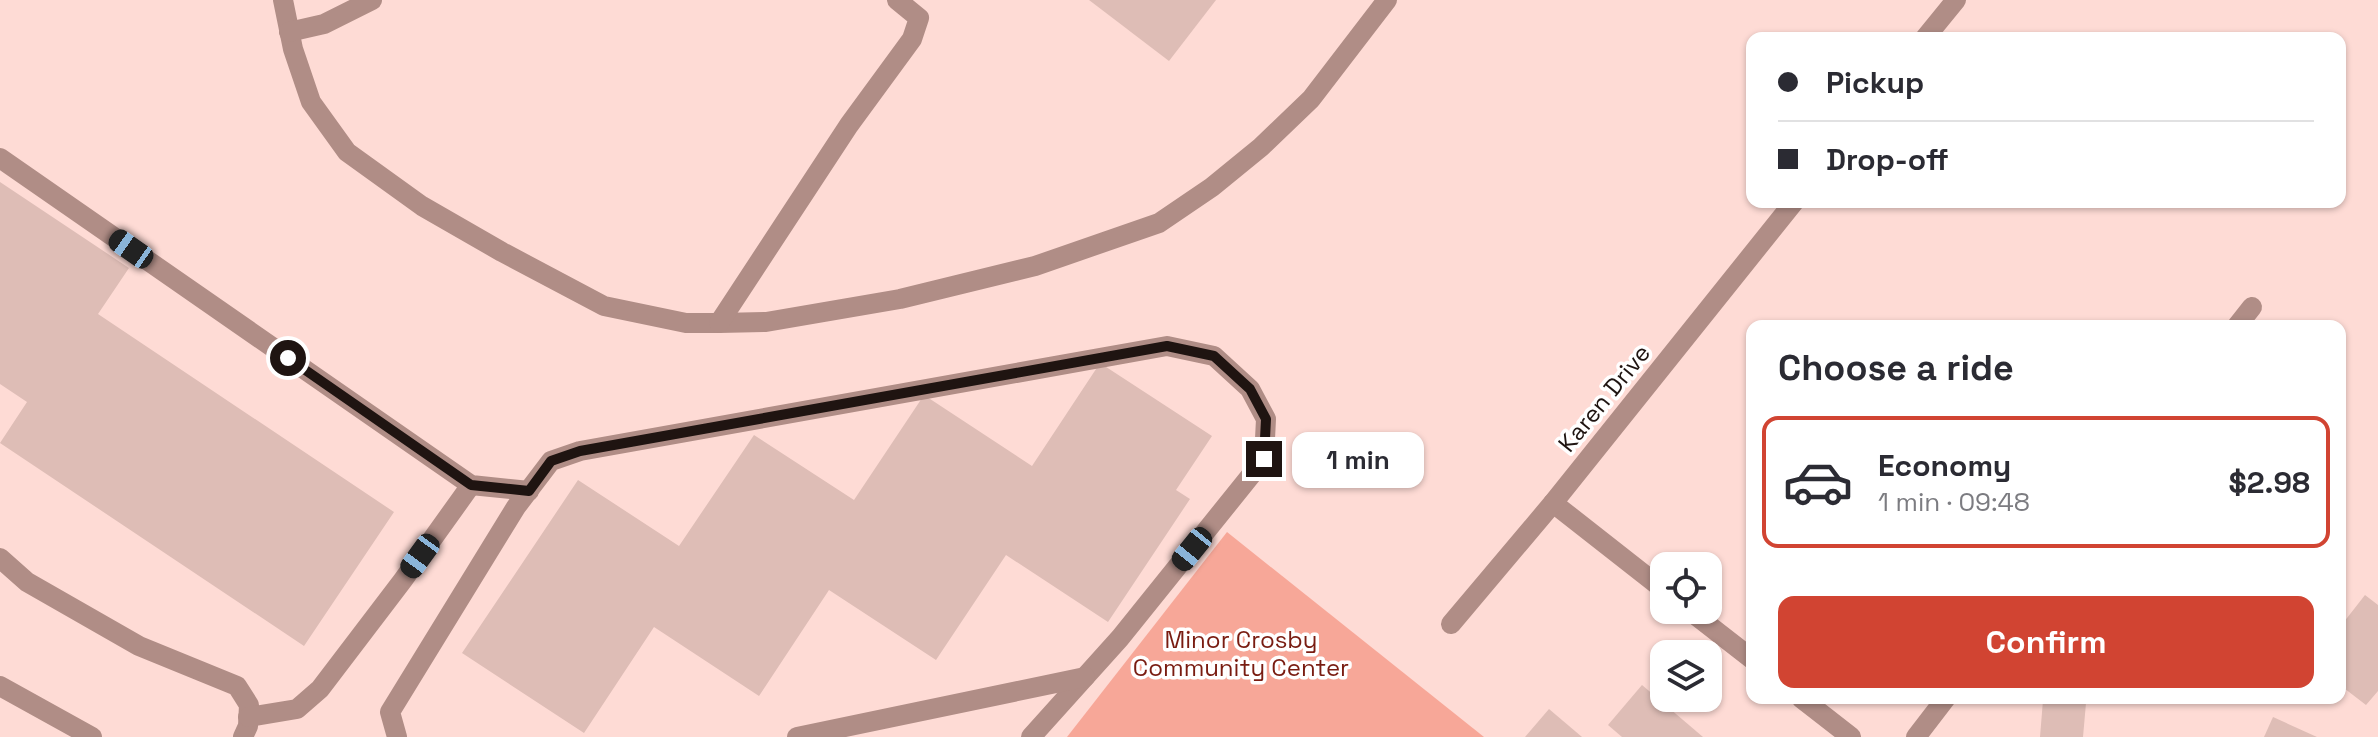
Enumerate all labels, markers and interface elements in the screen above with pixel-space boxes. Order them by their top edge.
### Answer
text: Pickup [1826,63,1924,102]
text: Drop-off [1826,140,1949,179]
car [104,225,158,273]
street label: Karen Drive [1551,338,1657,458]
route start [270,340,306,376]
text: Choose a ride [1778,345,2014,391]
callout: 1 min [1292,431,1424,487]
route end [1246,441,1282,477]
text: 1 min [1326,443,1390,477]
icon: car [1782,446,1854,518]
text: Economy [1878,446,2011,485]
text: $2.98 [2229,463,2310,502]
text: 1 min · 09:48 [1878,485,2030,519]
car [1168,523,1216,575]
car [396,530,444,582]
map controls [1650,552,1722,712]
button: locate [1650,552,1722,624]
button: Confirm [1778,596,2314,688]
park label: Minor Crosby Community Center [1133,624,1349,683]
button: layers [1650,640,1722,712]

